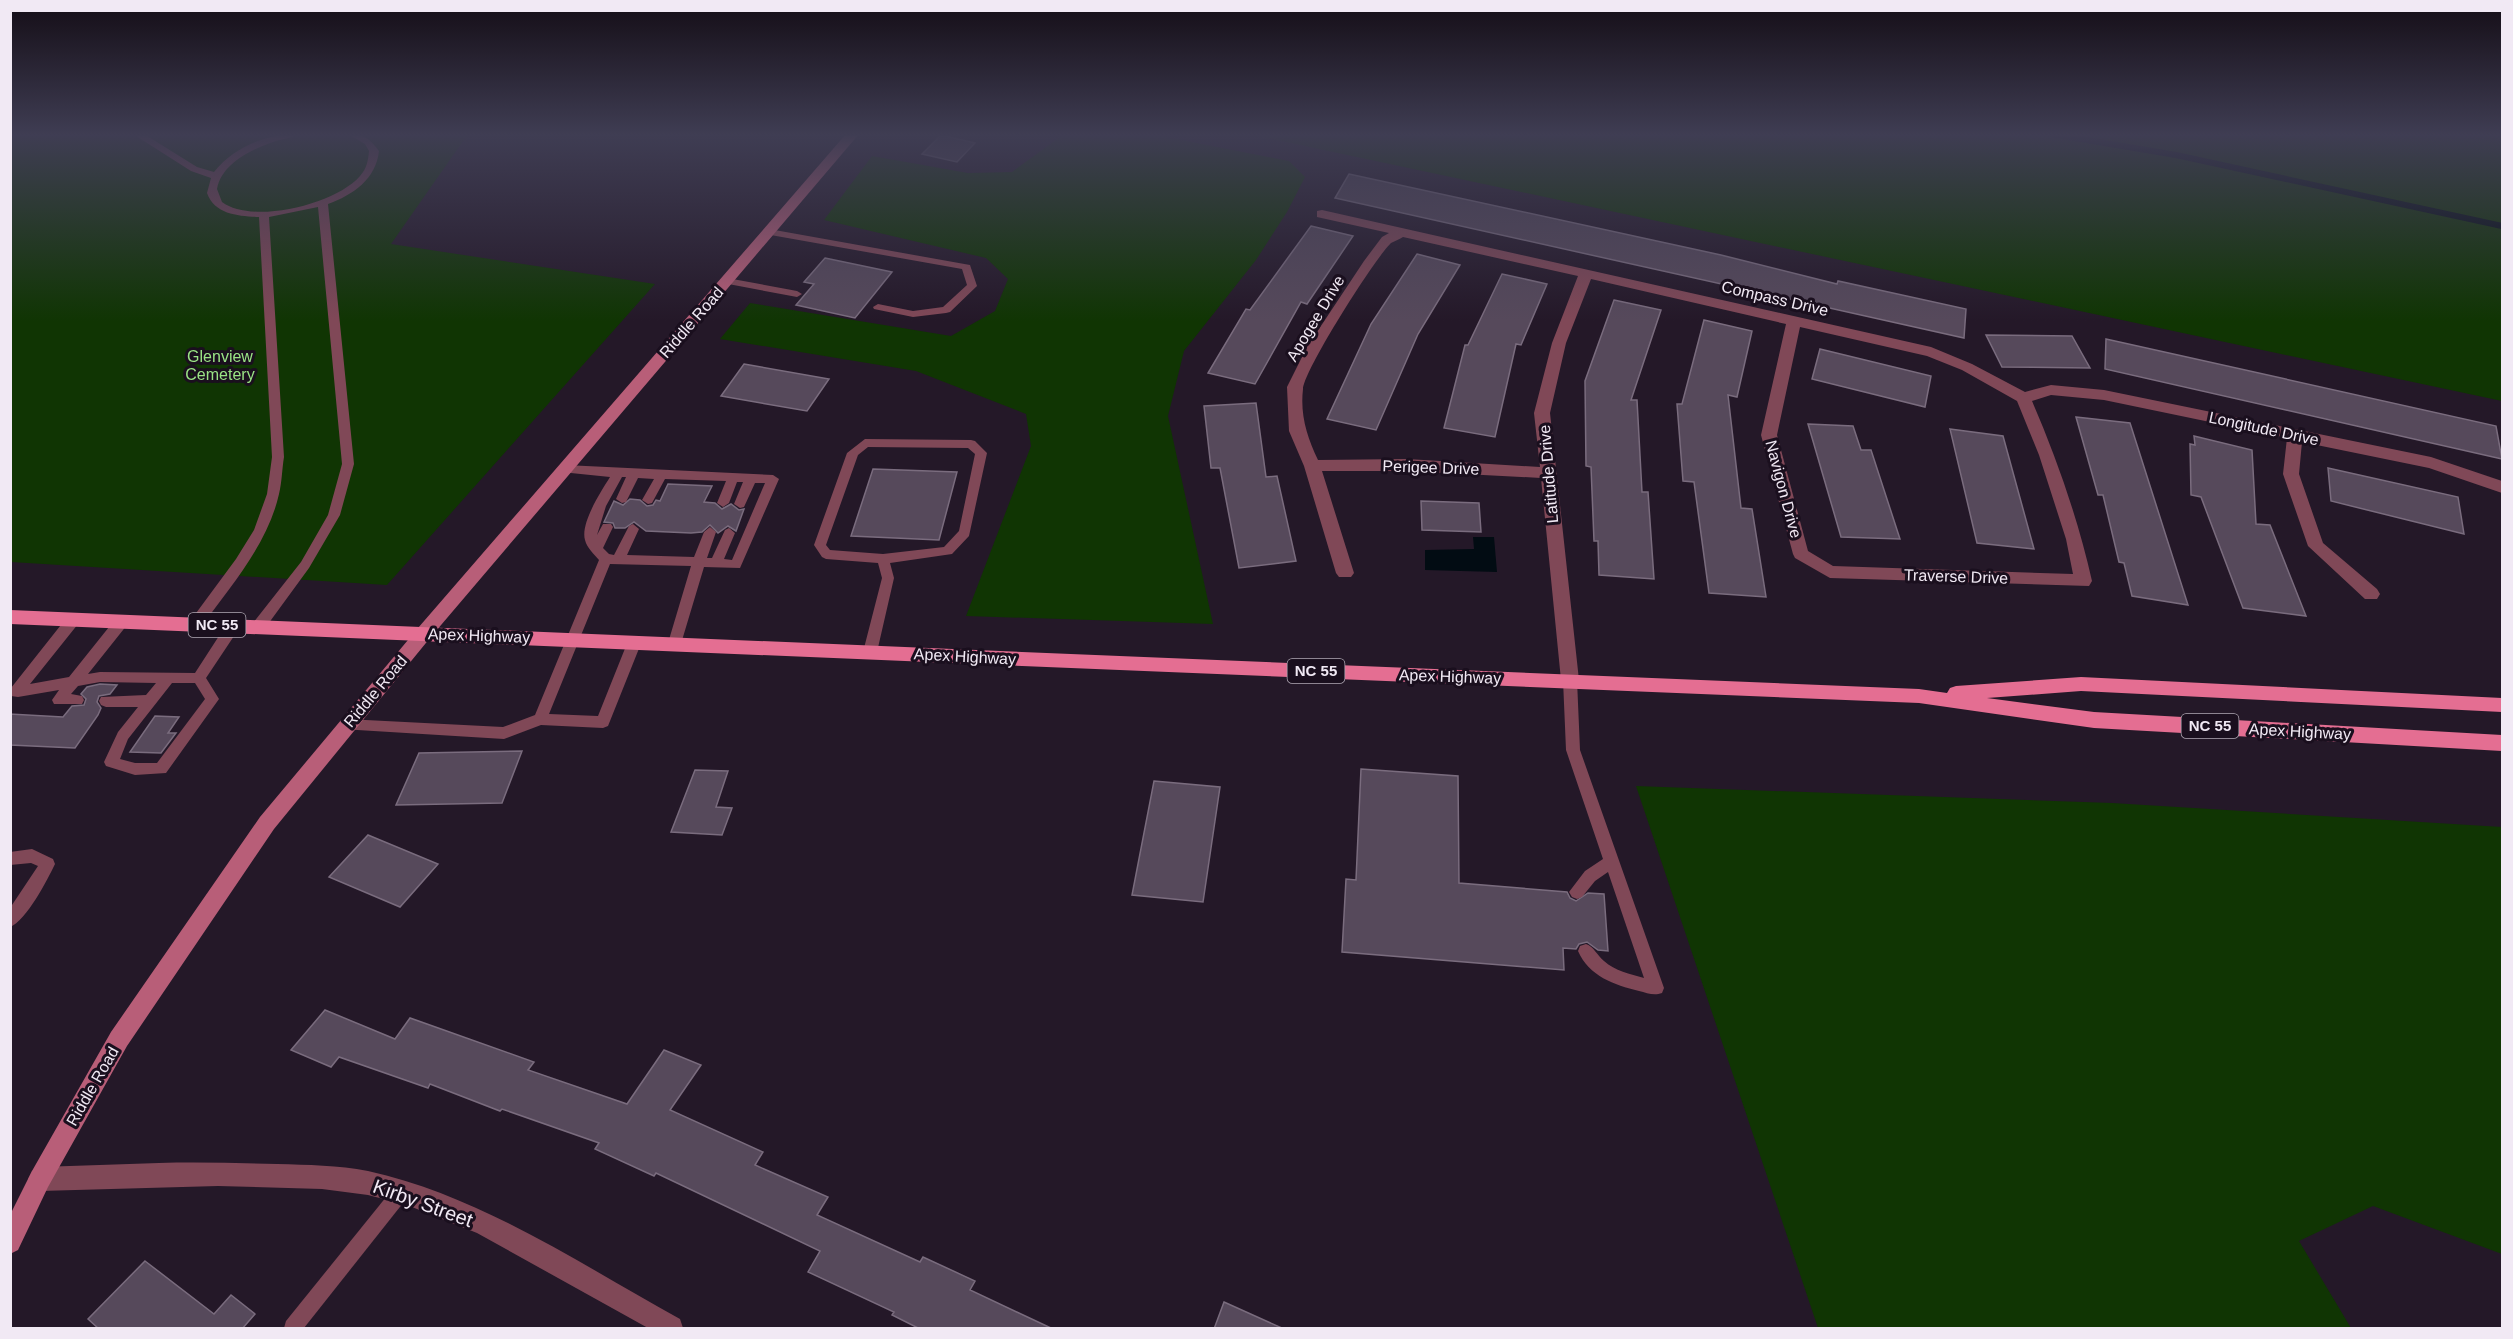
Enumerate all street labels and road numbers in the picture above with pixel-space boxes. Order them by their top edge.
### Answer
street label: Apogee Drive [1283,272,1348,364]
street label: Compass Drive [1720,278,1830,319]
street label: Riddle Road [656,284,727,361]
street label: Longitude Drive [2207,409,2321,448]
street label: Latitude Drive [1536,424,1561,524]
street label: Navigon Drive [1762,438,1805,540]
street label: Perigee Drive [1382,457,1480,478]
street label: Traverse Drive [1904,566,2009,587]
road number: NC 55 [188,613,246,637]
street label: Apex Highway [428,625,530,646]
street label: Apex Highway [913,645,1016,668]
street label: Riddle Road [341,652,410,731]
road number: NC 55 [1288,659,1344,683]
street label: Apex Highway [1399,666,1501,687]
road number: NC 55 [2182,714,2238,738]
street label: Apex Highway [2248,720,2351,743]
street label: Riddle Road [63,1044,122,1129]
street label: Kirby Street [370,1175,476,1231]

